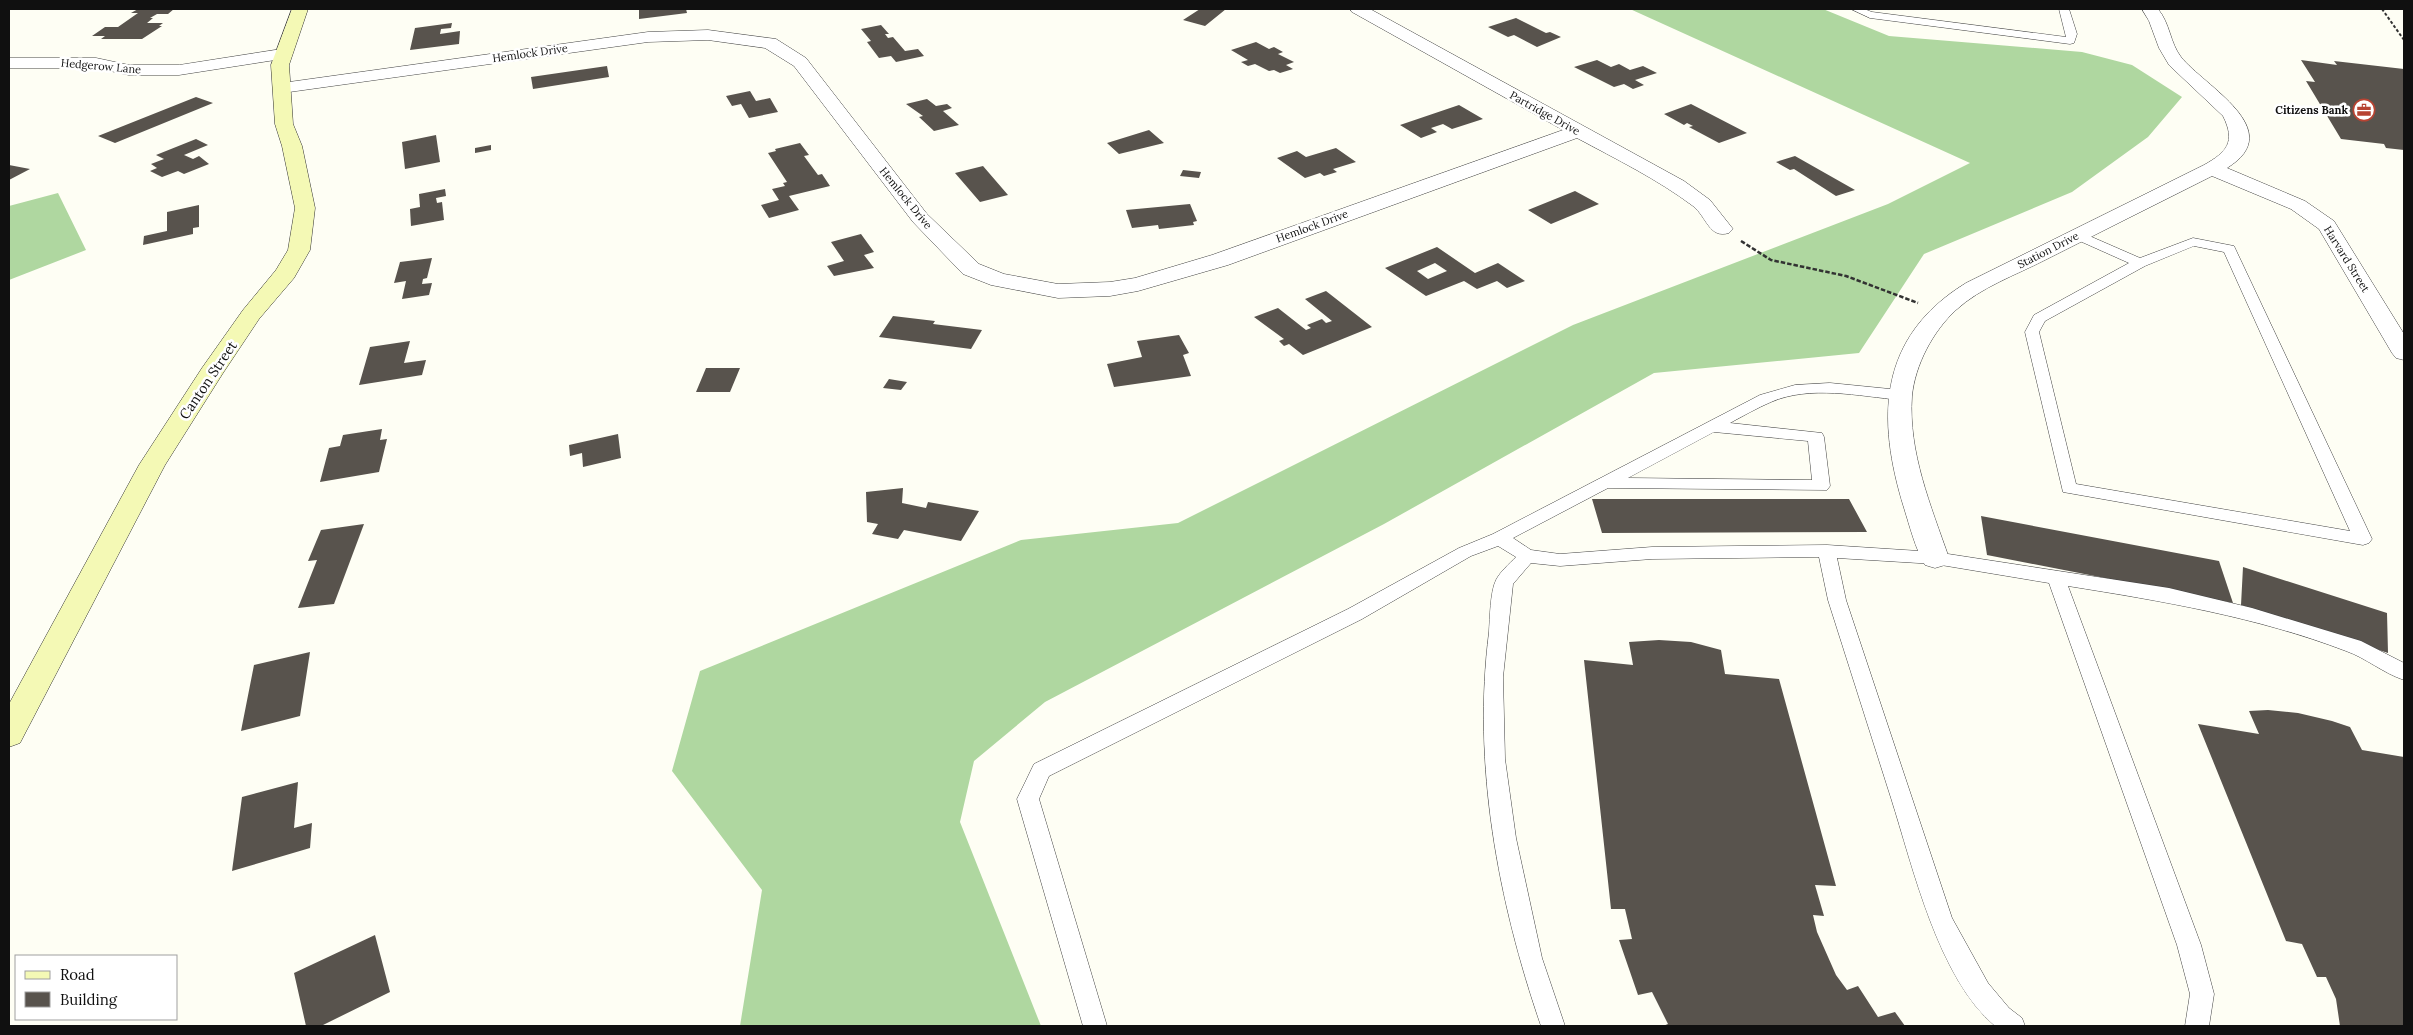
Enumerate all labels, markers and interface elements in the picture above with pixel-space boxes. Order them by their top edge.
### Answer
street label: Hemlock Drive [492,41,568,65]
street label: Hedgerow Lane [60,56,142,76]
street label: Partridge Drive [1507,88,1583,138]
office icon: Citizens Bank [2352,98,2376,122]
place label: Citizens Bank [2275,103,2348,117]
street label: Hemlock Drive [877,164,935,232]
street label: Hemlock Drive [1274,206,1350,246]
street label: Harvard Street [2321,223,2373,295]
street label: Station Drive [2015,229,2081,271]
street label: Canton Street [175,337,241,423]
legend [15,955,178,1020]
text: Road [60,965,95,984]
text: Building [60,990,118,1009]

